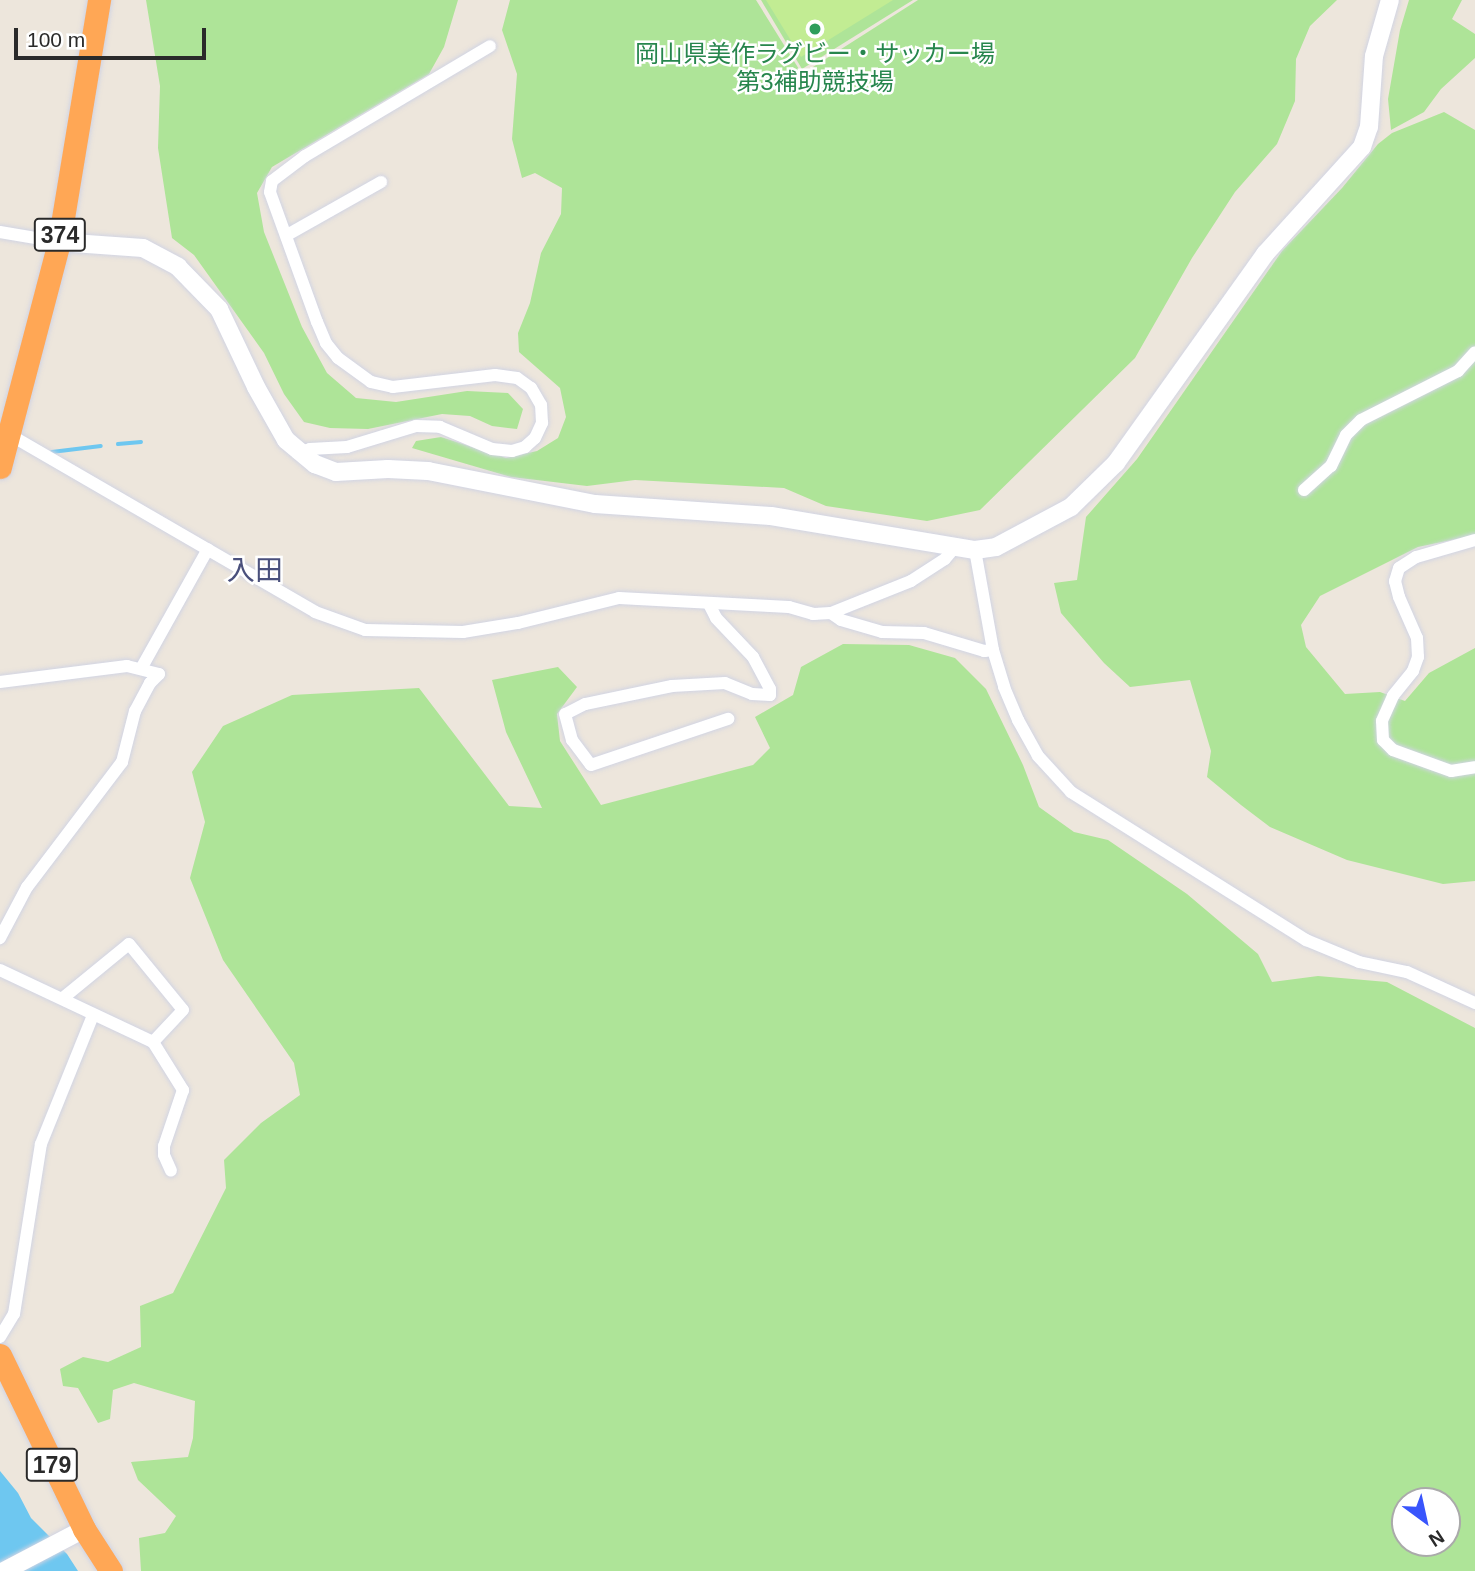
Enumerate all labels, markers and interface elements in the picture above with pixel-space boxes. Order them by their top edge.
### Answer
scale bar [18,14,210,58]
marker: 岡山県美作ラグビー・サッカー場 第3補助競技場 [807,21,823,37]
text: 100 m [27,28,85,51]
place label: 岡山県美作ラグビー・サッカー場 第3補助競技場 [635,40,995,96]
road number: 374 [34,216,86,254]
district label: 入田 [227,554,283,588]
road number: 179 [26,1446,78,1484]
north arrow [1391,1487,1461,1557]
text: N [1425,1526,1448,1551]

